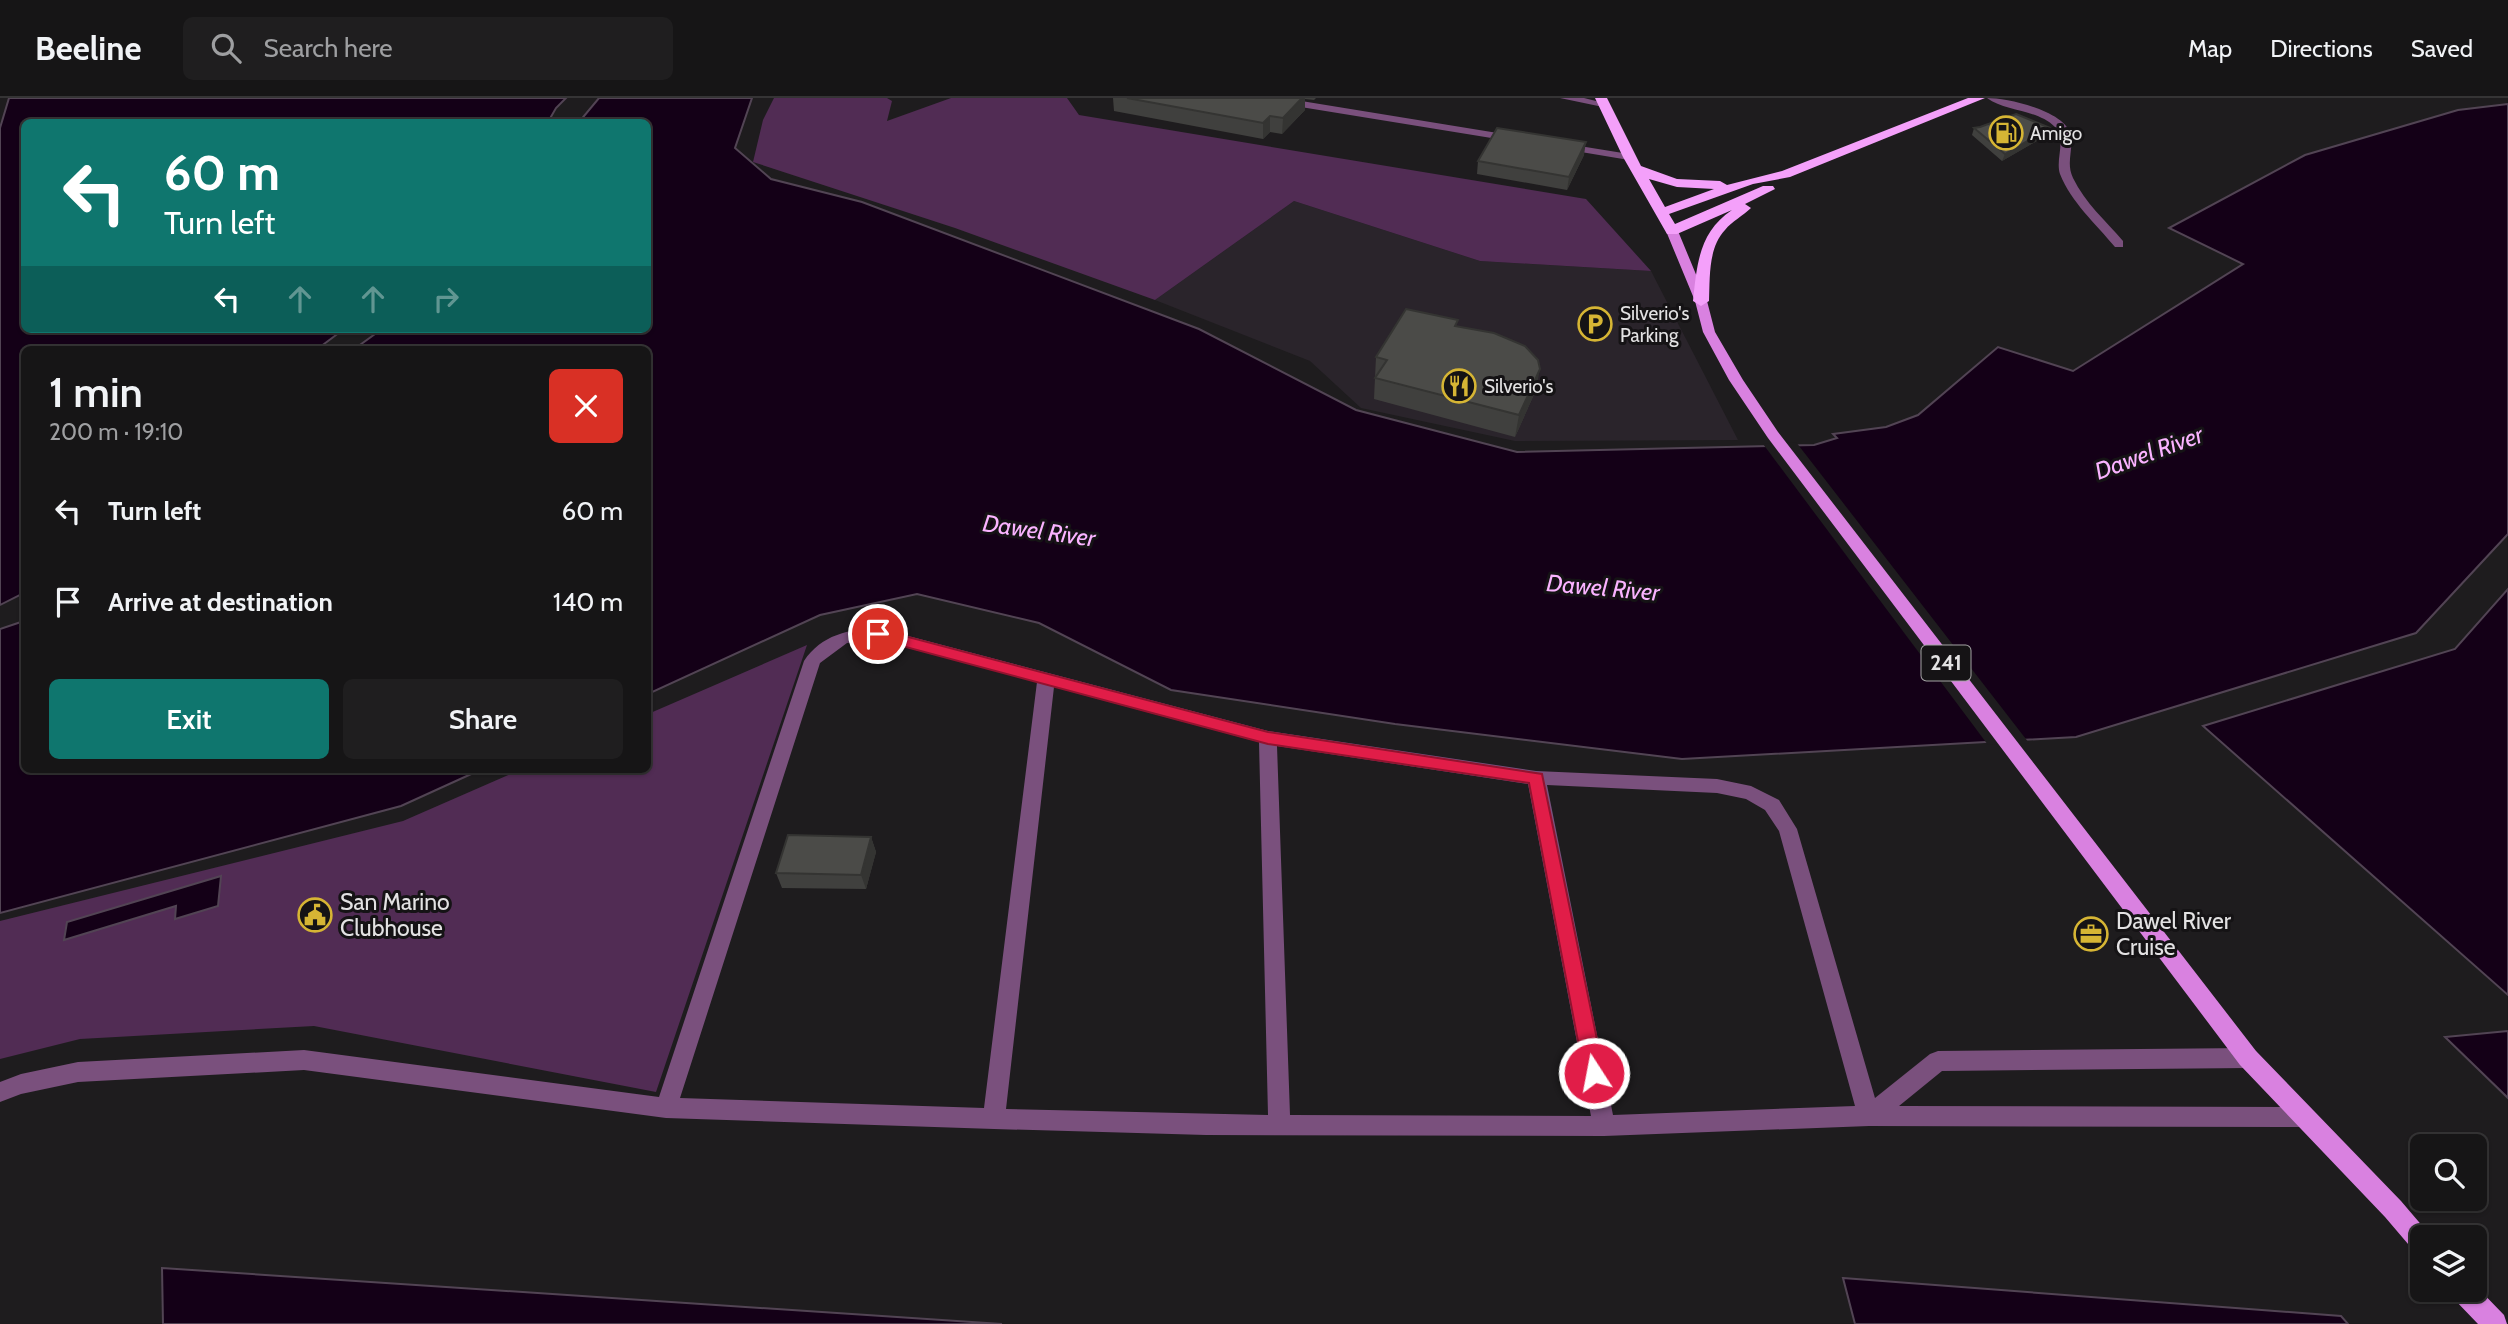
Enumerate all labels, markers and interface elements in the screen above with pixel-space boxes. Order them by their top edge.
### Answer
search box [183,17,673,80]
text: Beeline [35,28,141,68]
icon: search [207,29,245,67]
text: Search here [263,32,393,64]
text: Map [2188,34,2232,63]
text: Directions [2270,34,2373,63]
text: Saved [2411,34,2473,63]
fuel station icon: Amigo [1987,114,2025,152]
place label: Amigo [2030,122,2082,145]
text: 60 m [164,143,280,202]
icon: left [49,147,140,238]
text: Turn left [164,203,275,242]
icon: left [208,280,246,318]
icon: ahead [281,280,319,318]
icon: ahead [354,280,392,318]
icon: right [427,280,465,318]
place label: Silverio's Parking [1620,302,1689,347]
parking icon: Silverio's Parking [1576,305,1614,343]
text: 1 min [49,366,143,418]
restaurant icon: Silverio's [1440,367,1478,405]
button: close [549,369,623,443]
place label: Silverio's [1484,375,1553,398]
text: 200 m · 19:10 [49,418,183,446]
water label: Dawel River [2091,419,2209,486]
icon: left [49,492,87,530]
text: Turn left [108,495,201,527]
text: 60 m [561,495,623,527]
water label: Dawel River [981,508,1099,553]
water label: Dawel River [1545,568,1662,607]
icon: arrive [49,583,87,621]
text: Arrive at destination [108,586,333,618]
text: 140 m [553,586,623,618]
pin [848,604,908,664]
icon: arrive [859,615,897,653]
road number: 241 [1922,646,1970,680]
button: Exit [49,679,329,759]
button: Share [343,679,623,759]
place label: San Marino Clubhouse [340,888,450,942]
public building icon: San Marino Clubhouse [296,896,334,934]
place label: Dawel River Cruise [2116,907,2232,961]
office icon: Dawel River Cruise [2072,915,2110,953]
position arrow [1557,1036,1631,1110]
map controls [2410,1134,2487,1302]
button: search [2410,1134,2487,1211]
button: layers [2410,1225,2487,1302]

